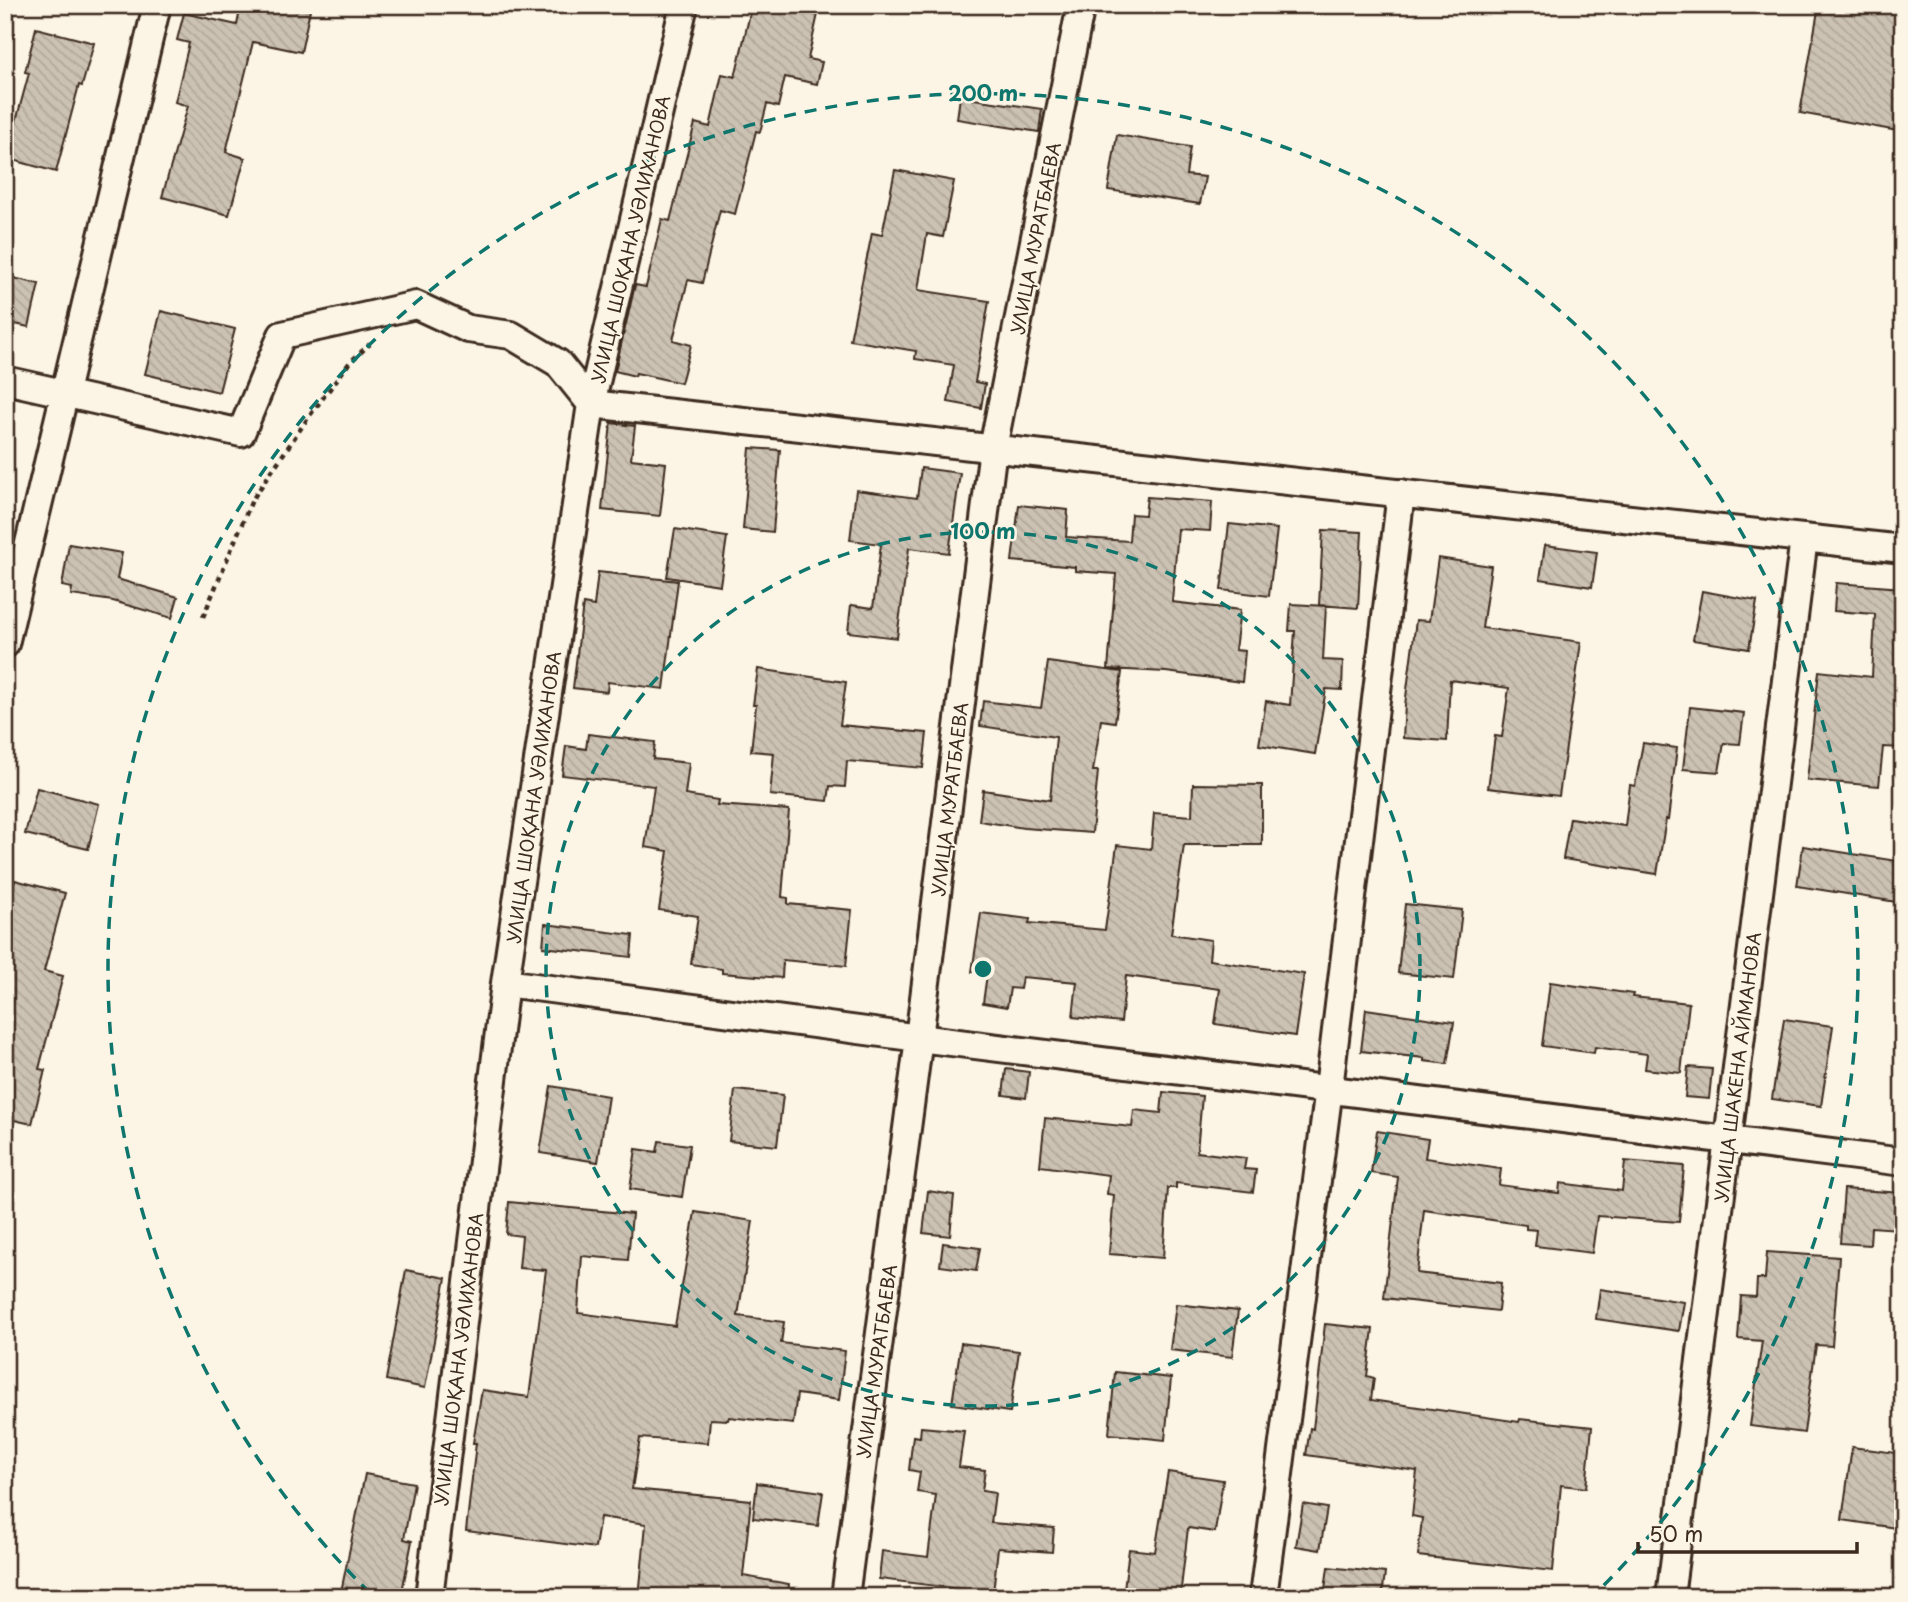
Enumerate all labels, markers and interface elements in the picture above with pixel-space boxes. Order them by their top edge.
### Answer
text: 200 m [948,76,1018,108]
street label: УЛИЦА ШОҚАНА УӘЛИХАНОВА [584,92,676,386]
street label: УЛИЦА МУРАТБАЕВА [1003,140,1067,336]
text: 100 m [950,514,1016,546]
street label: УЛИЦА ШОҚАНА УӘЛИХАНОВА [499,649,567,945]
street label: УЛИЦА МУРАТБАЕВА [924,701,974,897]
street label: УЛИЦА ШАКЕНА АЙМАНОВА [1707,930,1767,1204]
centre of rings [971,957,995,981]
street label: УЛИЦА ШОҚАНА УӘЛИХАНОВА [427,1211,489,1507]
street label: УЛИЦА МУРАТБАЕВА [849,1262,903,1460]
scale bar [1638,1511,1857,1555]
text: 50 m [1649,1517,1703,1549]

